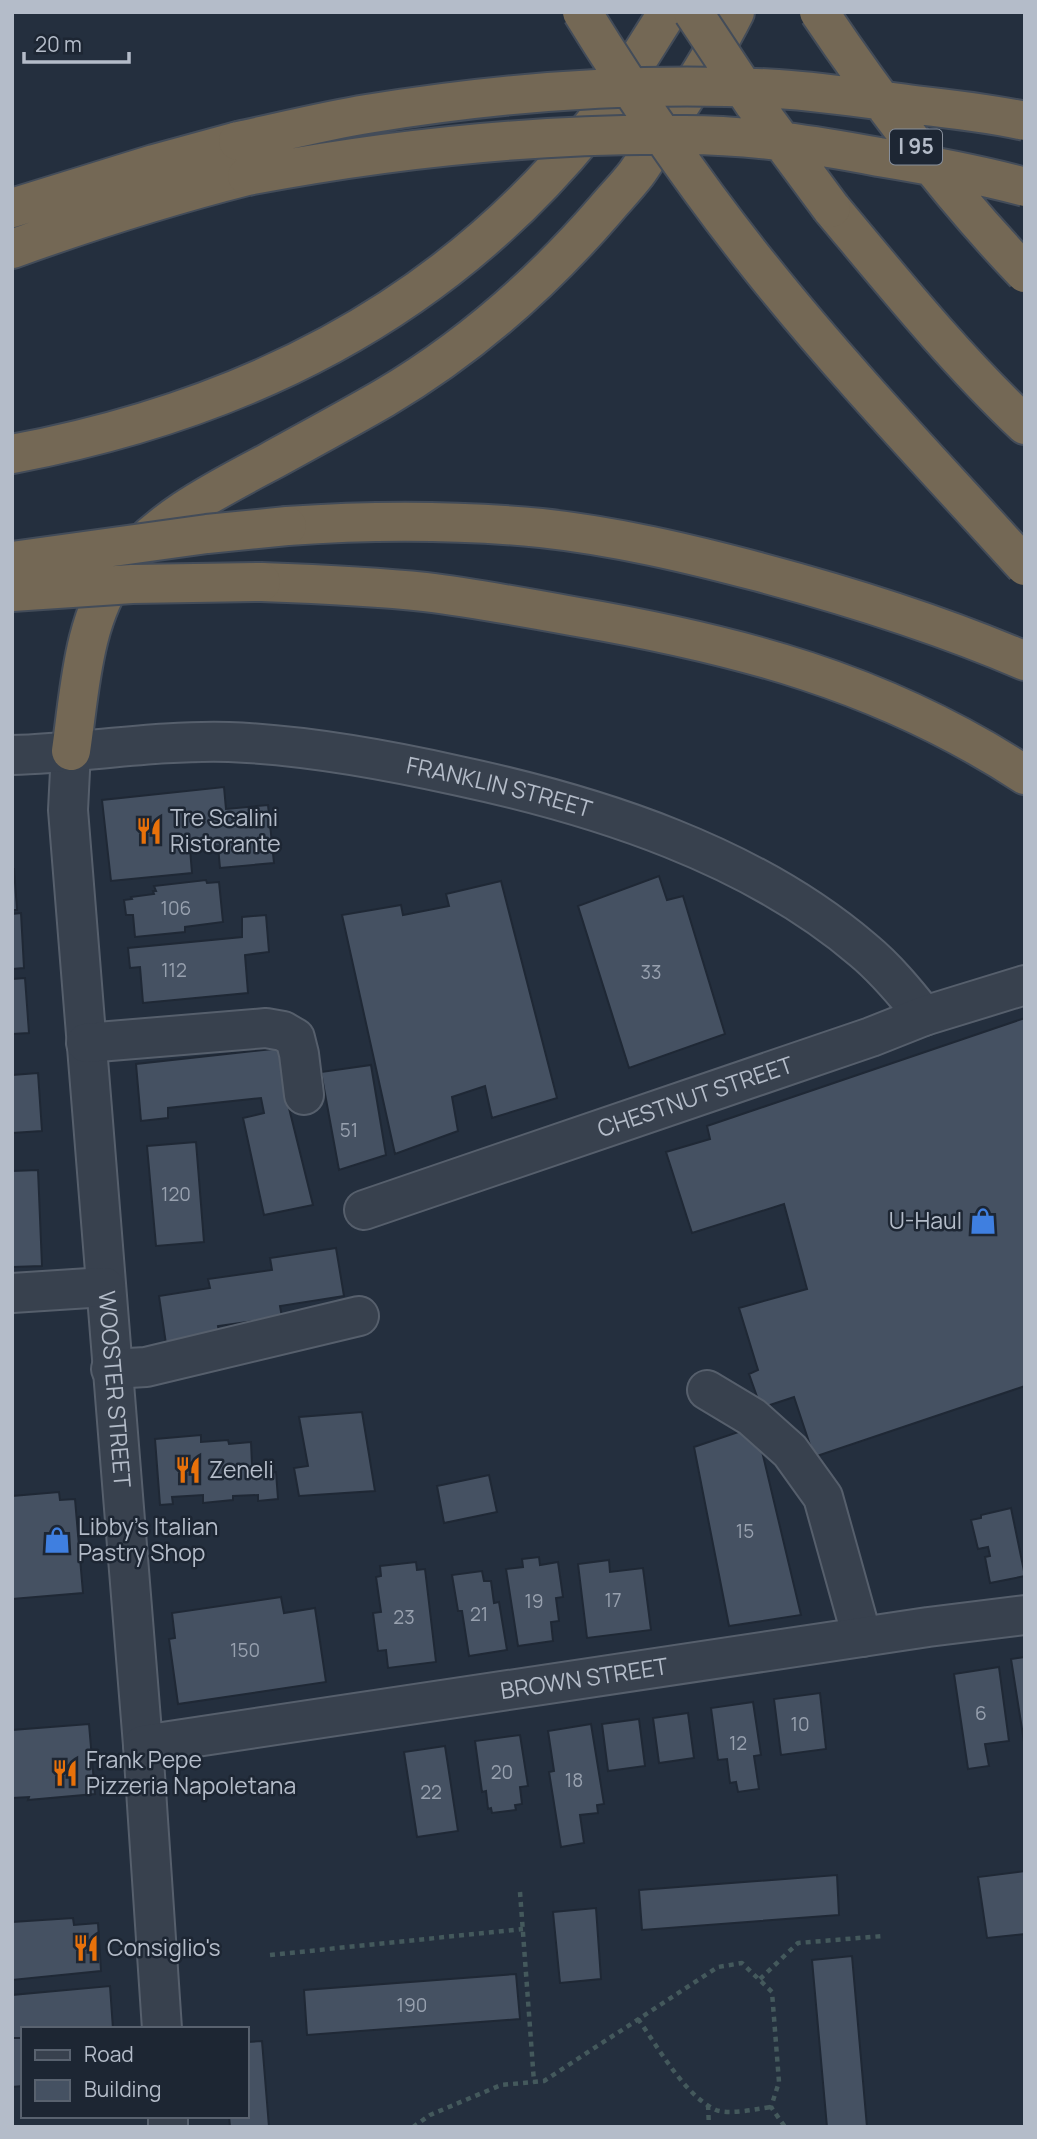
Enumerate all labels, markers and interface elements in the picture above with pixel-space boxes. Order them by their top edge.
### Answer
scale bar [24,21,130,65]
text: 20 m [35,30,82,58]
road number: I 95 [890,130,942,164]
street label: FRANKLIN STREET [404,748,596,825]
place label: Tre Scalini Ristorante [170,801,281,859]
restaurant icon: Tre Scalini Ristorante [134,816,164,846]
house number: 106 [161,895,191,921]
house number: 112 [161,957,187,983]
house number: 33 [640,959,662,985]
street label: CHESTNUT STREET [593,1048,797,1144]
house number: 51 [340,1117,358,1143]
house number: 120 [161,1181,191,1207]
place label: U-Haul [889,1204,962,1236]
shop icon: U-Haul [968,1206,998,1236]
street label: WOOSTER STREET [92,1290,139,1489]
place label: Zeneli [209,1453,274,1485]
restaurant icon: Zeneli [173,1455,203,1485]
place label: Libby's Italian Pastry Shop [78,1510,218,1568]
house number: 15 [736,1518,754,1544]
shop icon: Libby's Italian Pastry Shop [42,1525,72,1555]
house number: 17 [605,1587,621,1613]
house number: 19 [524,1588,544,1614]
house number: 21 [470,1601,488,1627]
house number: 23 [393,1604,415,1630]
house number: 150 [230,1637,260,1663]
street label: BROWN STREET [498,1649,670,1706]
house number: 6 [975,1700,987,1726]
house number: 10 [790,1711,810,1737]
house number: 12 [729,1730,747,1756]
place label: Frank Pepe Pizzeria Napoletana [86,1743,296,1801]
restaurant icon: Frank Pepe Pizzeria Napoletana [50,1758,80,1788]
house number: 20 [491,1759,513,1785]
house number: 18 [565,1767,583,1793]
house number: 22 [420,1779,442,1805]
place label: Consiglio's [107,1931,221,1963]
restaurant icon: Consiglio's [71,1933,101,1963]
house number: 190 [397,1992,427,2018]
legend [21,2027,248,2118]
text: Road [84,2040,134,2068]
text: Building [84,2075,161,2103]

